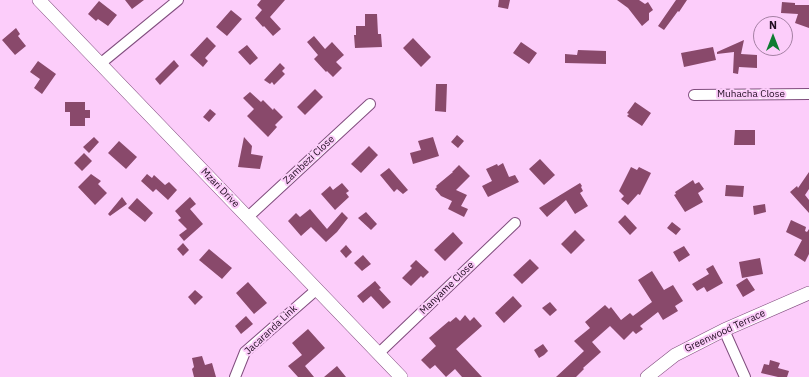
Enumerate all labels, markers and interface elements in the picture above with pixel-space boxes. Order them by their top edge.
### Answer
north arrow [753,16,793,56]
text: N [769,18,777,32]
street label: Muhacha Close [717,88,785,100]
street label: Zambezi Close [281,133,337,187]
street label: Mzari Drive [198,166,242,210]
street label: Manyame Close [417,259,477,317]
street label: Jacaranda Link [242,303,300,357]
street label: Greenwood Terrace [683,307,767,355]

